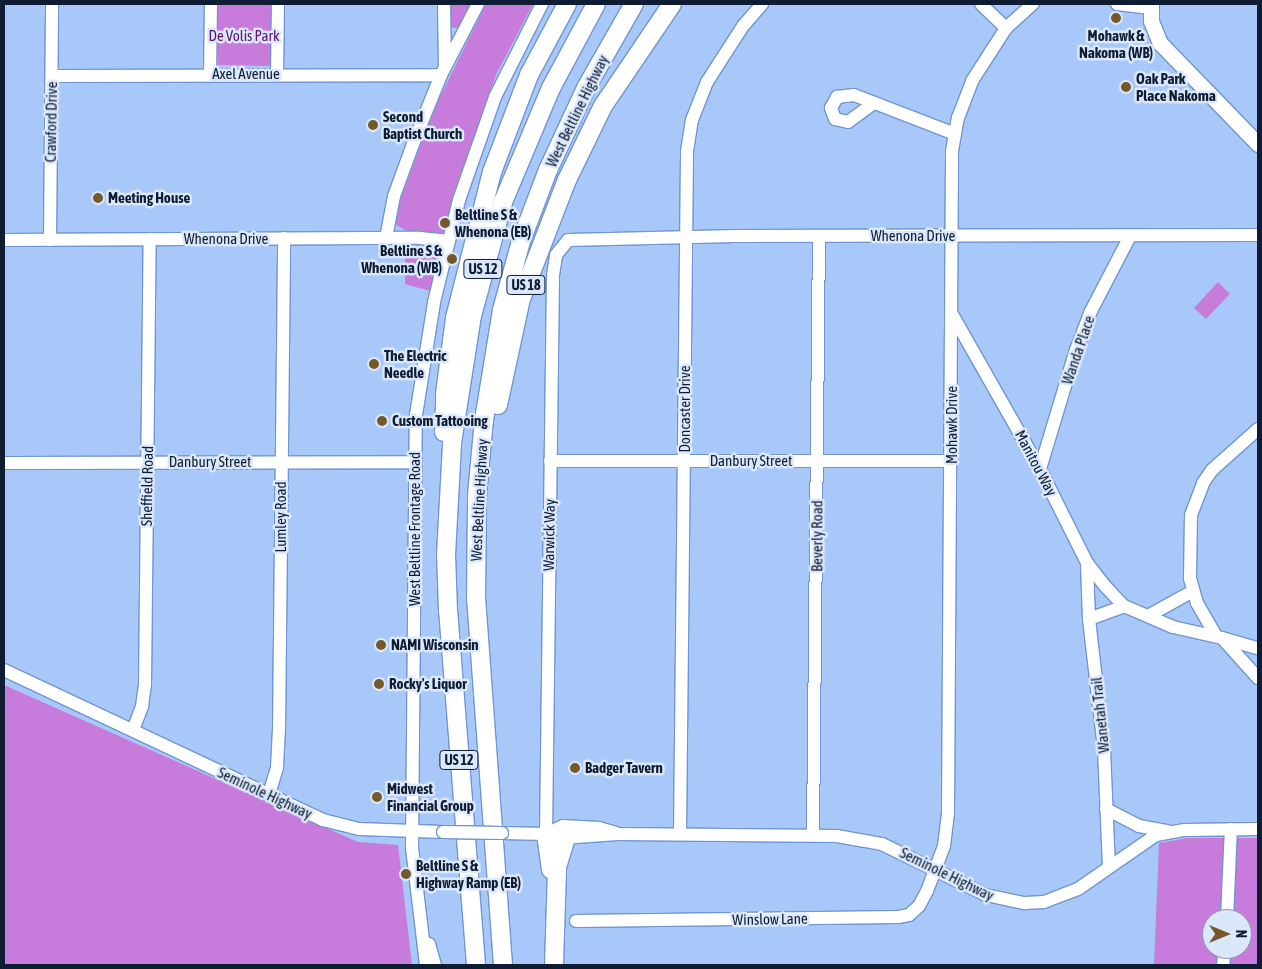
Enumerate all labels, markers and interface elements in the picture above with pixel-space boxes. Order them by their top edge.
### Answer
marker: Mohawk & Nakoma (WB) [1110,12,1122,24]
place label: Mohawk & Nakoma (WB) [1079,26,1153,61]
park label: De Volis Park [208,27,280,45]
street label: West Beltline Highway [542,52,612,170]
street label: Axel Avenue [212,65,280,83]
place label: Oak Park Place Nakoma [1136,69,1216,104]
street label: Crawford Drive [41,81,61,163]
marker: Oak Park Place Nakoma [1120,81,1132,93]
place label: Second Baptist Church [383,107,462,142]
marker: Second Baptist Church [367,119,379,131]
place label: Meeting House [108,189,190,207]
marker: Meeting House [92,192,104,204]
place label: Beltline S & Whenona (EB) [455,205,531,240]
marker: Beltline S & Whenona (EB) [439,217,451,229]
street label: Whenona Drive [871,227,955,245]
street label: Whenona Drive [184,230,268,248]
place label: Beltline S & Whenona (WB) [361,241,442,276]
marker: Beltline S & Whenona (WB) [446,253,458,265]
road number: US 12 [463,258,503,280]
road number: US 18 [506,274,546,296]
street label: Wanda Place [1058,313,1098,387]
place label: The Electric Needle [384,346,447,381]
marker: The Electric Needle [368,358,380,370]
street label: Doncaster Drive [676,365,694,453]
street label: Mohawk Drive [943,386,961,464]
place label: Custom Tattooing [392,412,488,430]
marker: Custom Tattooing [376,415,388,427]
street label: Manitou Way [1011,427,1061,499]
street label: West Beltline Highway [467,438,491,562]
street label: Sheffield Road [137,446,157,526]
street label: West Beltline Frontage Road [406,452,424,606]
street label: Danbury Street [710,452,792,470]
street label: Danbury Street [169,453,251,471]
street label: Lumley Road [272,481,290,553]
street label: Warwick Way [539,499,559,571]
street label: Beverly Road [808,500,826,572]
place label: NAMI Wisconsin [391,636,479,654]
marker: NAMI Wisconsin [375,639,387,651]
place label: Rocky's Liquor [389,675,467,693]
street label: Wanetah Trail [1087,676,1113,754]
marker: Rocky's Liquor [373,678,385,690]
road number: US 12 [439,748,479,772]
place label: Badger Tavern [585,759,663,777]
marker: Badger Tavern [569,762,581,774]
street label: Seminole Highway [215,763,315,823]
place label: Midwest Financial Group [387,779,474,814]
marker: Midwest Financial Group [371,791,383,803]
street label: Seminole Highway [897,844,997,904]
place label: Beltline S & Highway Ramp (EB) [416,856,521,891]
marker: Beltline S & Highway Ramp (EB) [400,868,412,880]
street label: Winslow Lane [732,909,808,929]
north arrow [1202,909,1252,959]
text: N [1233,930,1249,938]

